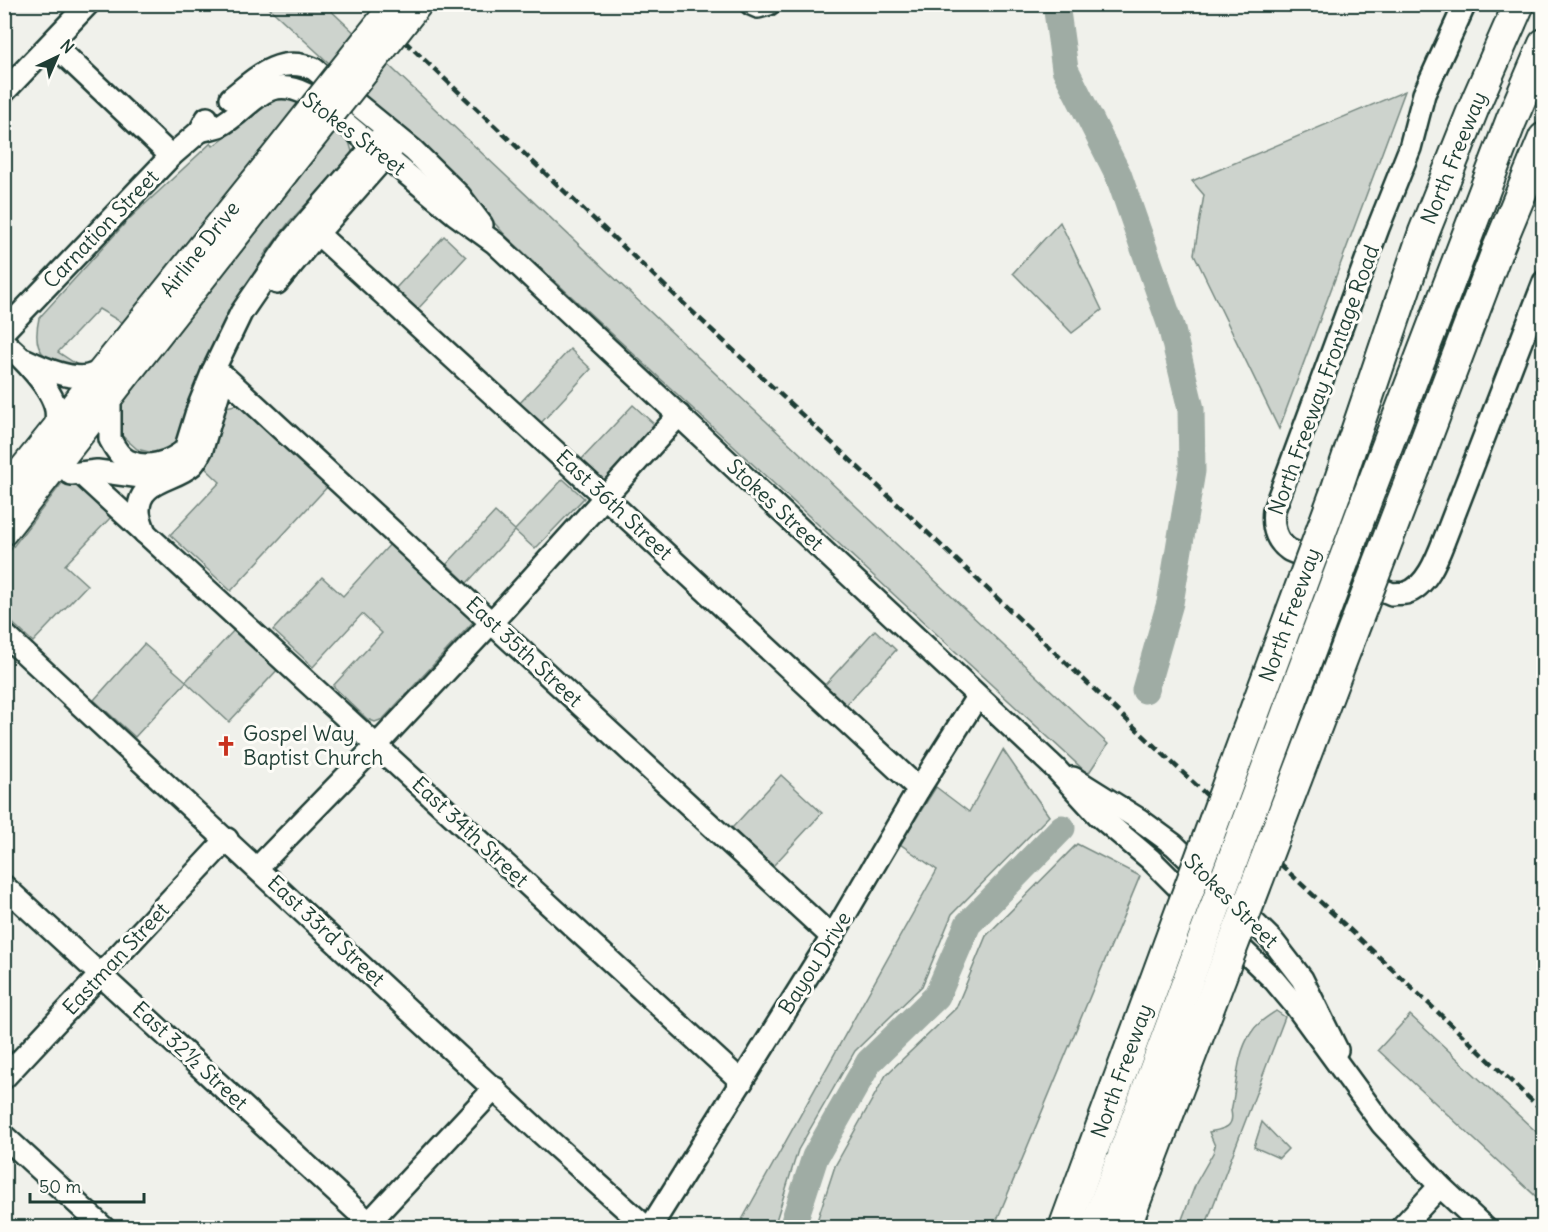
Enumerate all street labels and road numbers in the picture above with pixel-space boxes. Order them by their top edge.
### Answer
street label: Stokes Street [297,86,411,181]
street label: North Freeway [1415,87,1492,228]
street label: Carnation Street [37,163,164,294]
street label: Airline Drive [154,195,245,302]
street label: North Freeway Frontage Road [1262,241,1385,518]
street label: East 36th Street [550,444,678,566]
street label: Stokes Street [721,453,829,556]
street label: North Freeway [1253,544,1326,686]
street label: East 35th Street [460,591,588,713]
street label: East 34th Street [406,771,534,893]
street label: Stokes Street [1178,848,1284,954]
street label: East 33rd Street [262,869,391,992]
street label: Eastman Street [57,897,175,1021]
street label: Bayou Drive [772,906,857,1019]
street label: East 32½ Street [127,995,254,1116]
street label: North Freeway [1085,1000,1158,1142]

